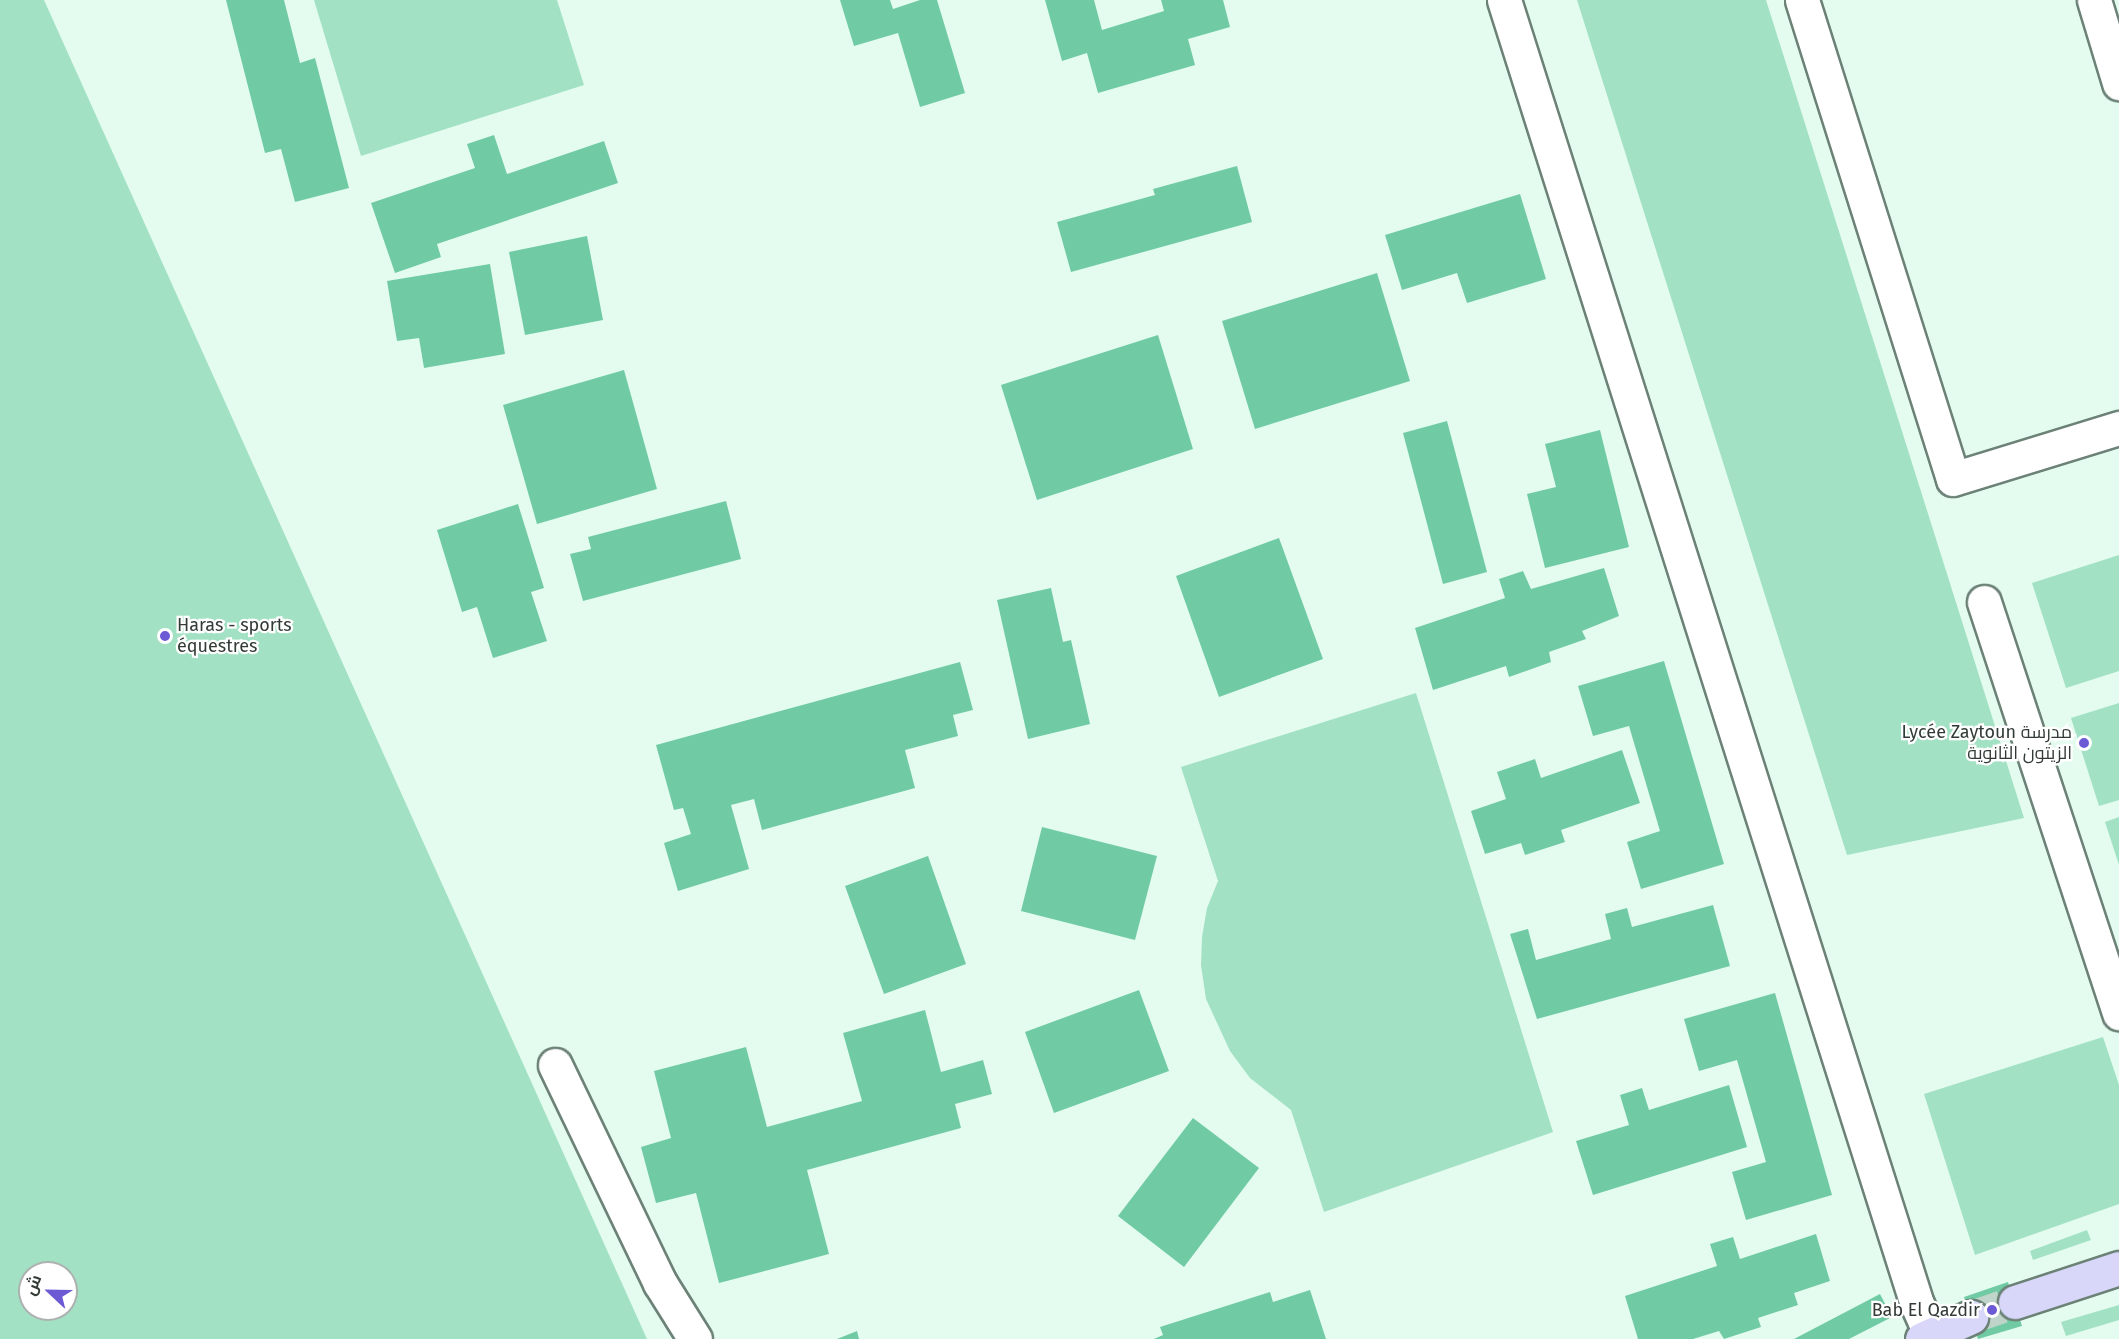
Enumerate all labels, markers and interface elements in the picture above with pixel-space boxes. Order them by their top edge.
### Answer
place label: Haras - sports équestres [177,615,292,658]
marker: Haras - sports équestres [158,629,172,643]
place label: Lycée Zaytoun مدرسة الزيتون الثانوية [1902,722,2072,764]
marker: Lycée Zaytoun مدرسة الزيتون الثانوية [2077,736,2091,750]
north arrow [18,1261,78,1321]
text: ش [20,1272,45,1298]
place label: Bab El Qazdir [1872,1299,1980,1321]
marker: Bab El Qazdir [1985,1303,1999,1317]

